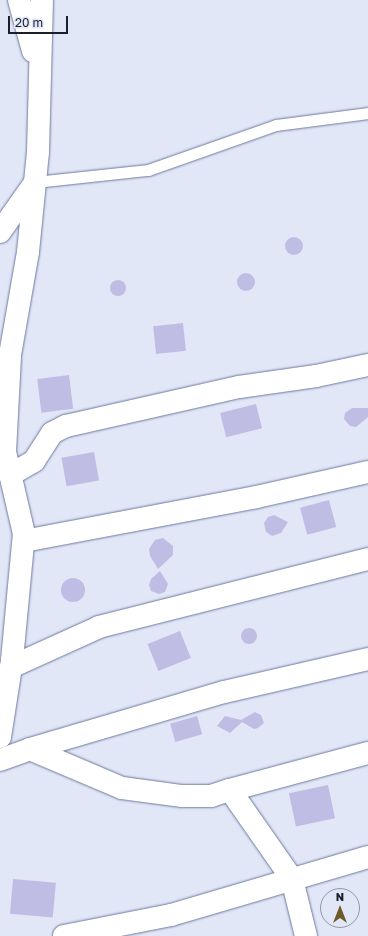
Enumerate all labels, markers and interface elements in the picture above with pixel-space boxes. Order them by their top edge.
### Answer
scale bar [10,8,70,34]
text: 20 m [15,15,43,30]
north arrow [320,888,360,928]
text: N [336,890,344,903]

